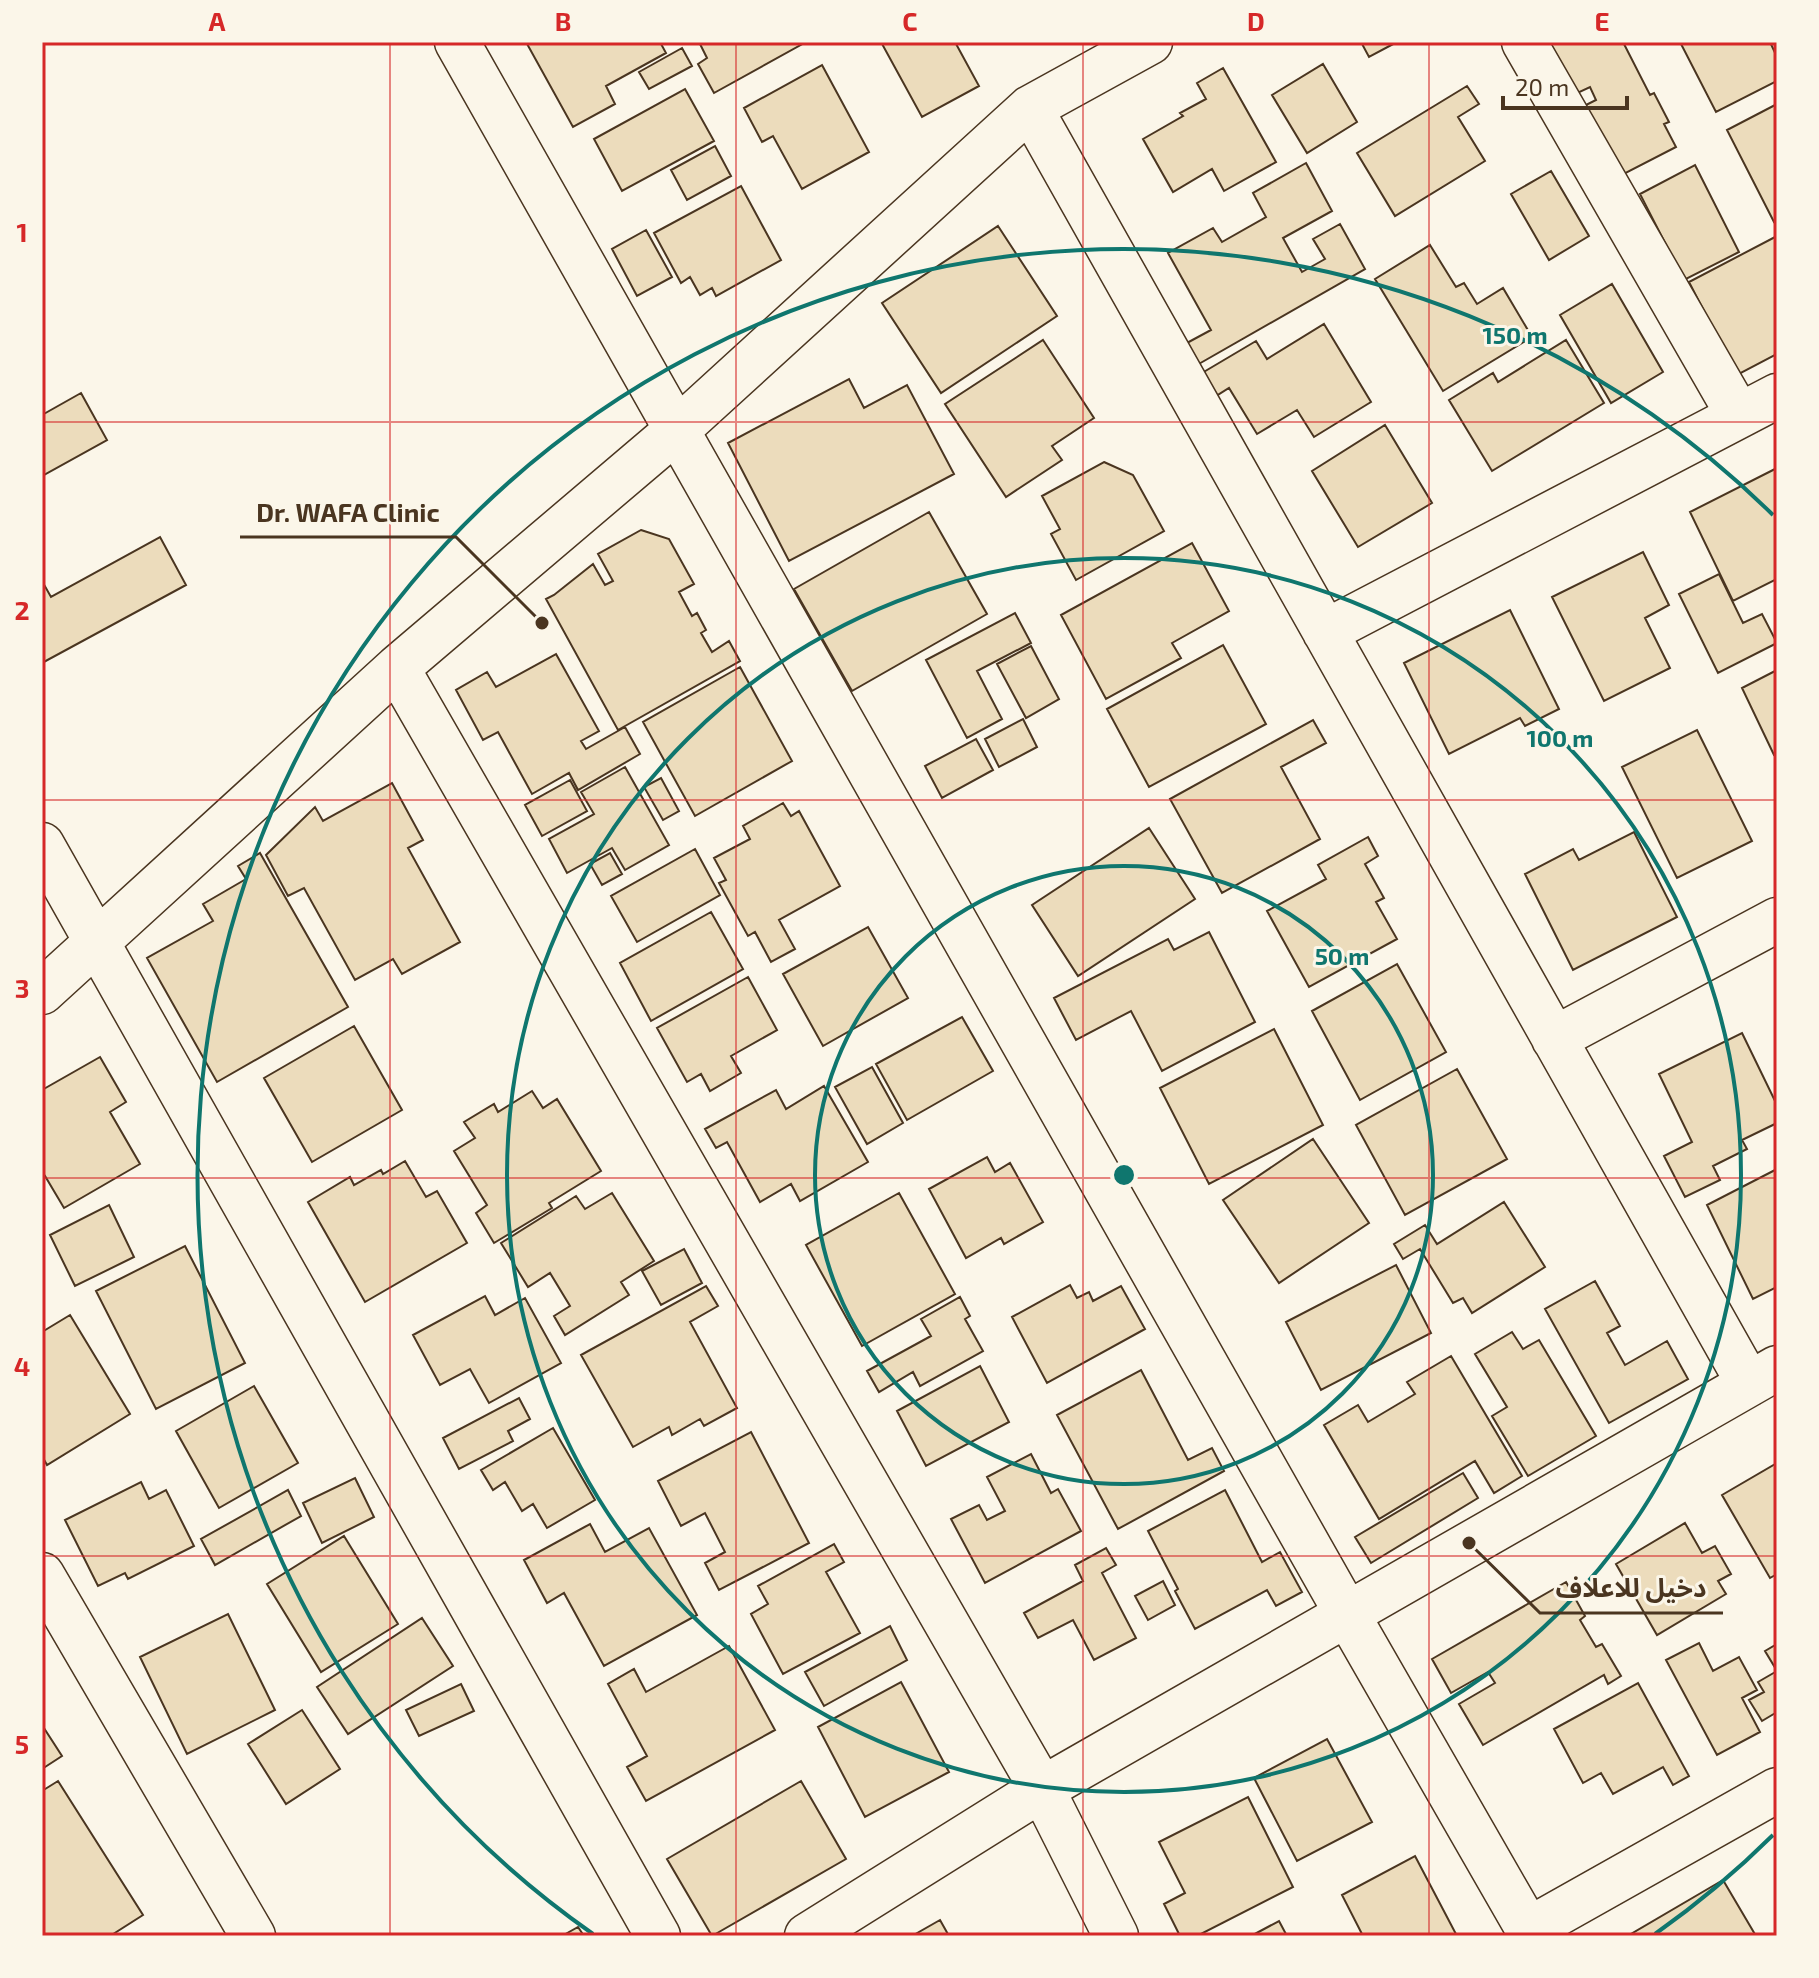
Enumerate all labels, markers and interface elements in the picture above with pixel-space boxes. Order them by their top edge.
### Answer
text: A [209,5,226,36]
text: B [555,5,571,36]
text: C [902,5,918,36]
text: D [1247,5,1265,36]
text: E [1594,5,1610,36]
scale bar [1503,60,1627,110]
text: 20 m [1515,72,1569,101]
text: 1 [16,216,28,247]
text: 150 m [1482,320,1548,349]
callout: Dr. WAFA Clinic [240,487,456,537]
text: Dr. WAFA Clinic [256,496,440,527]
text: 2 [14,594,30,625]
text: 100 m [1527,723,1593,752]
text: 50 m [1315,941,1369,970]
text: 3 [15,972,29,1003]
centre of rings [1110,1161,1138,1189]
text: 4 [14,1350,30,1381]
callout: دخيل للاعلاف [1540,1563,1723,1613]
text: دخيل للاعلاف [1556,1571,1706,1603]
text: 5 [15,1728,29,1759]

